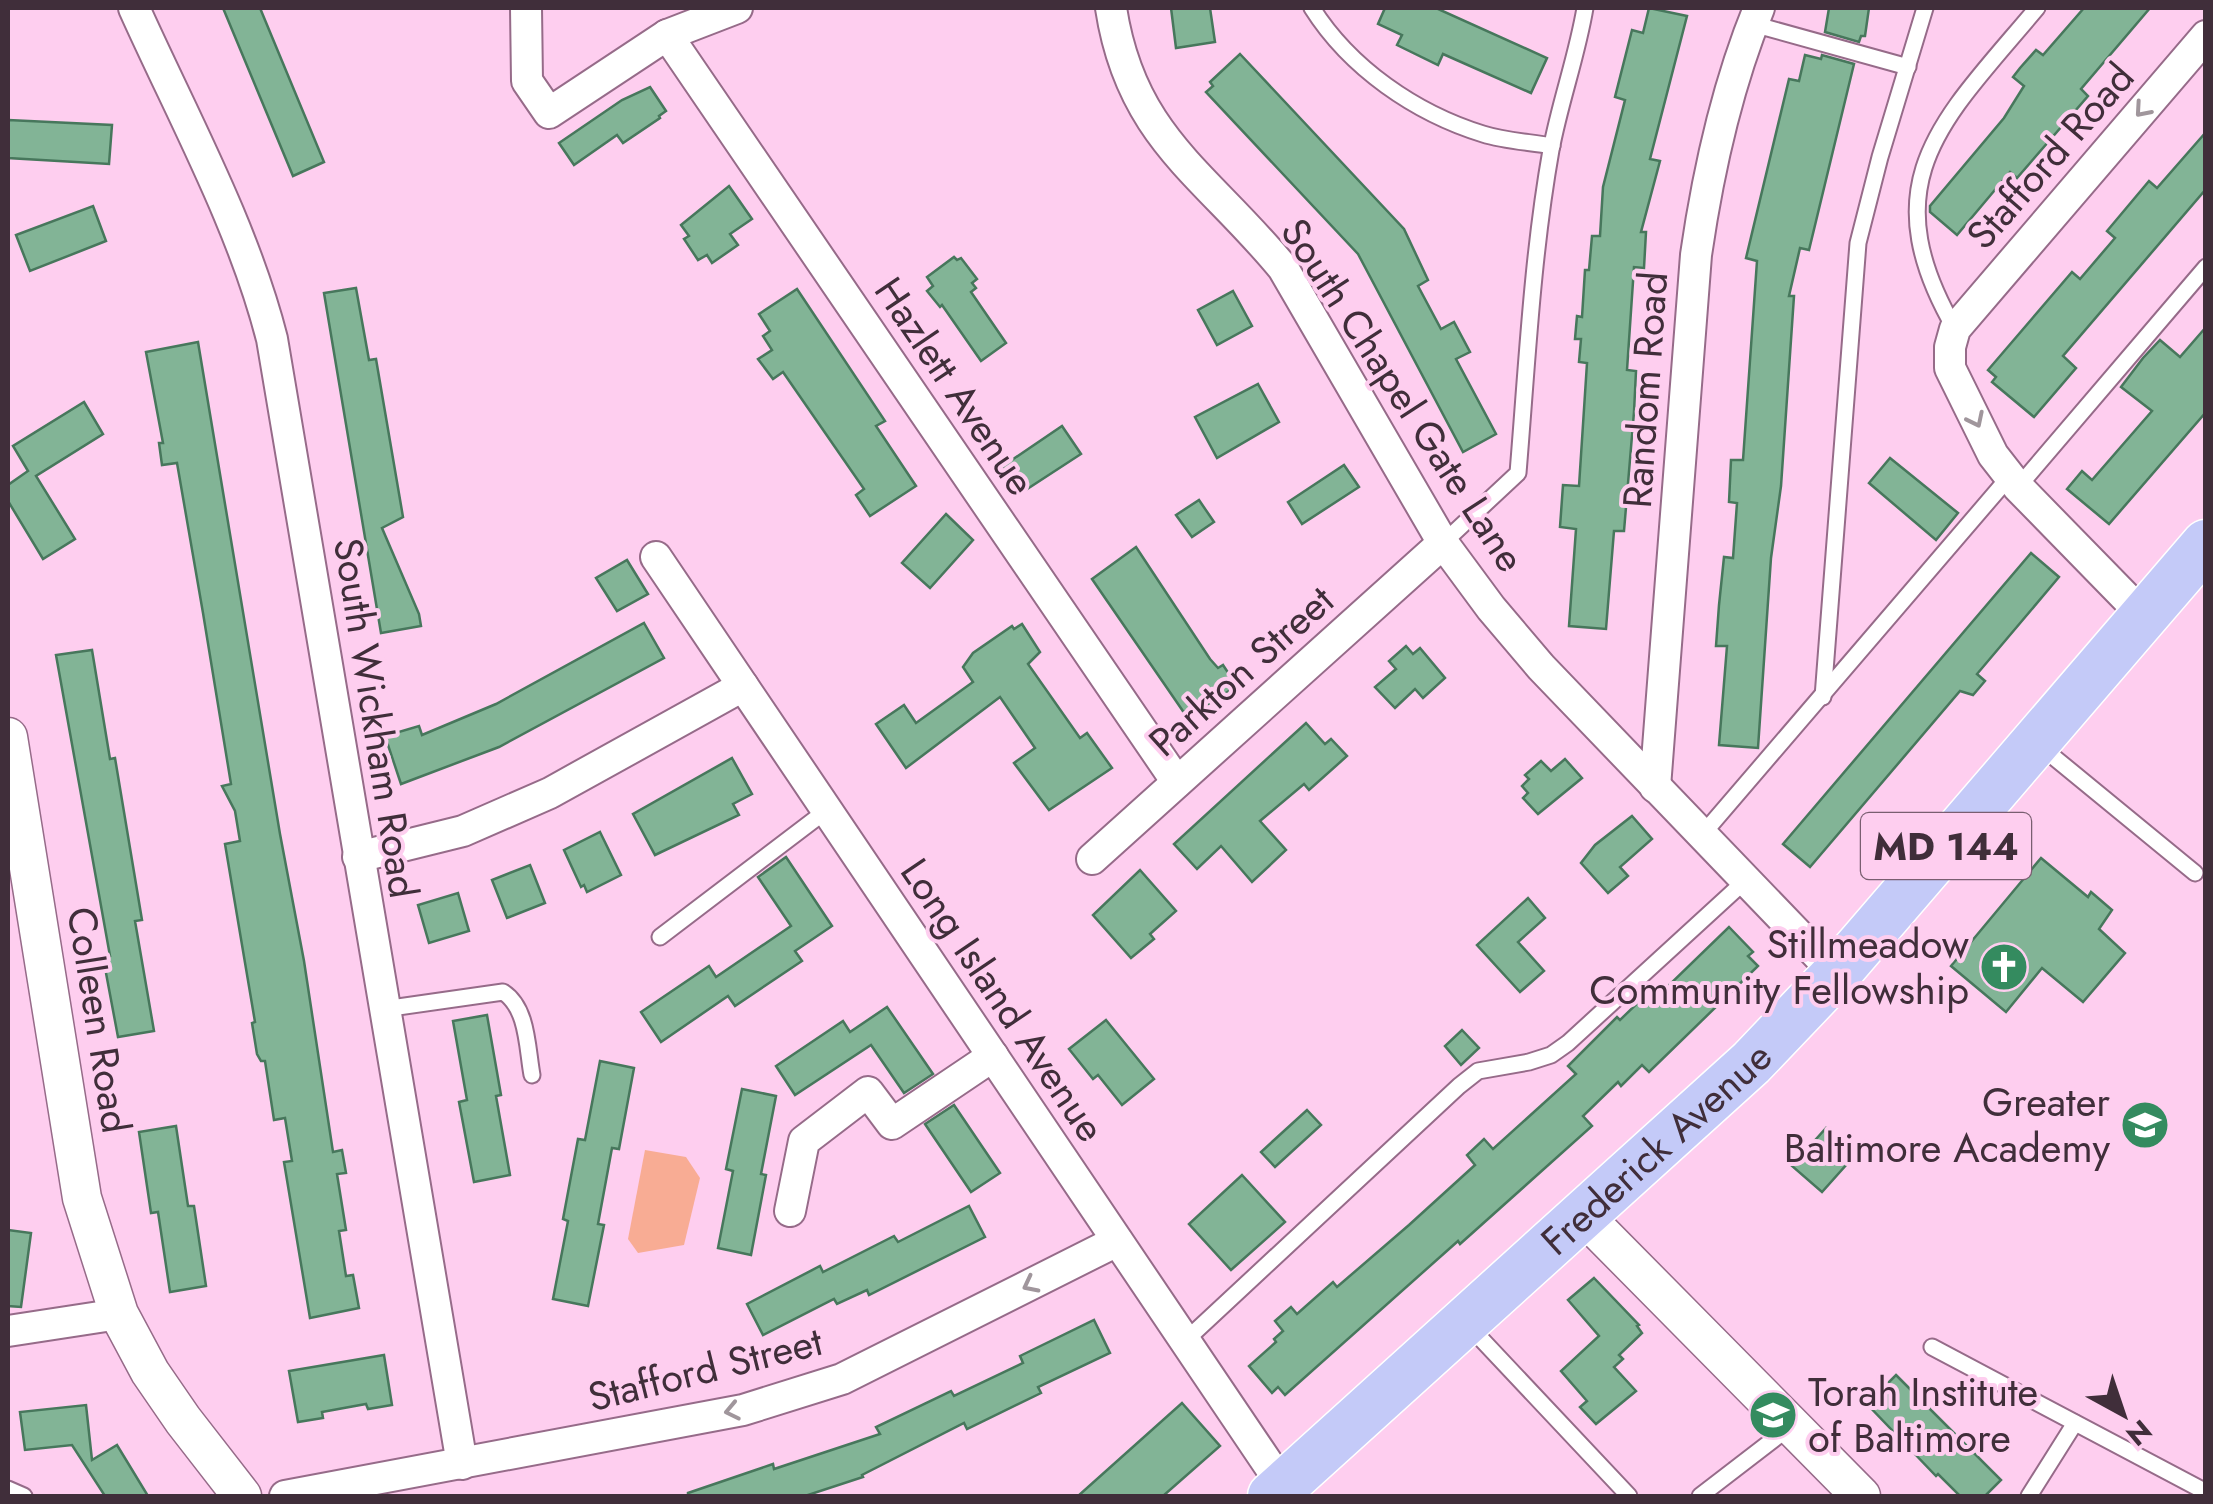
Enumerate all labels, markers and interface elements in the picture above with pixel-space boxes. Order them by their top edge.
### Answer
street label: Stafford Road [1953,50,2147,262]
one-way arrow [2136,98,2154,116]
street label: South Chapel Gate Lane [1267,207,1539,583]
street label: Hazlett Avenue [861,265,1049,507]
street label: Random Road [1608,270,1682,510]
one-way arrow [1963,409,1983,427]
street label: South Wickham Road [319,534,433,902]
street label: Parkton Street [1136,572,1347,770]
road number: MD 144 [1861,813,2031,879]
street label: Long Island Avenue [887,847,1119,1153]
street label: Colleen Road [53,903,145,1137]
place label: Stillmeadow Community Fellowship [1589,915,1969,1019]
church icon: Stillmeadow Community Fellowship [1978,941,2030,993]
street label: Frederick Avenue [1528,1029,1785,1269]
place label: Greater Baltimore Academy [1784,1073,2110,1177]
school or university icon: Greater Baltimore Academy [2119,1099,2171,1151]
one-way arrow [1023,1272,1041,1292]
street label: Stafford Street [582,1312,829,1426]
place label: Torah Institute of Baltimore [1808,1363,2038,1467]
north arrow [2073,1364,2173,1464]
school or university icon: Torah Institute of Baltimore [1747,1389,1799,1441]
one-way arrow [724,1400,741,1421]
text: N [2117,1410,2160,1456]

